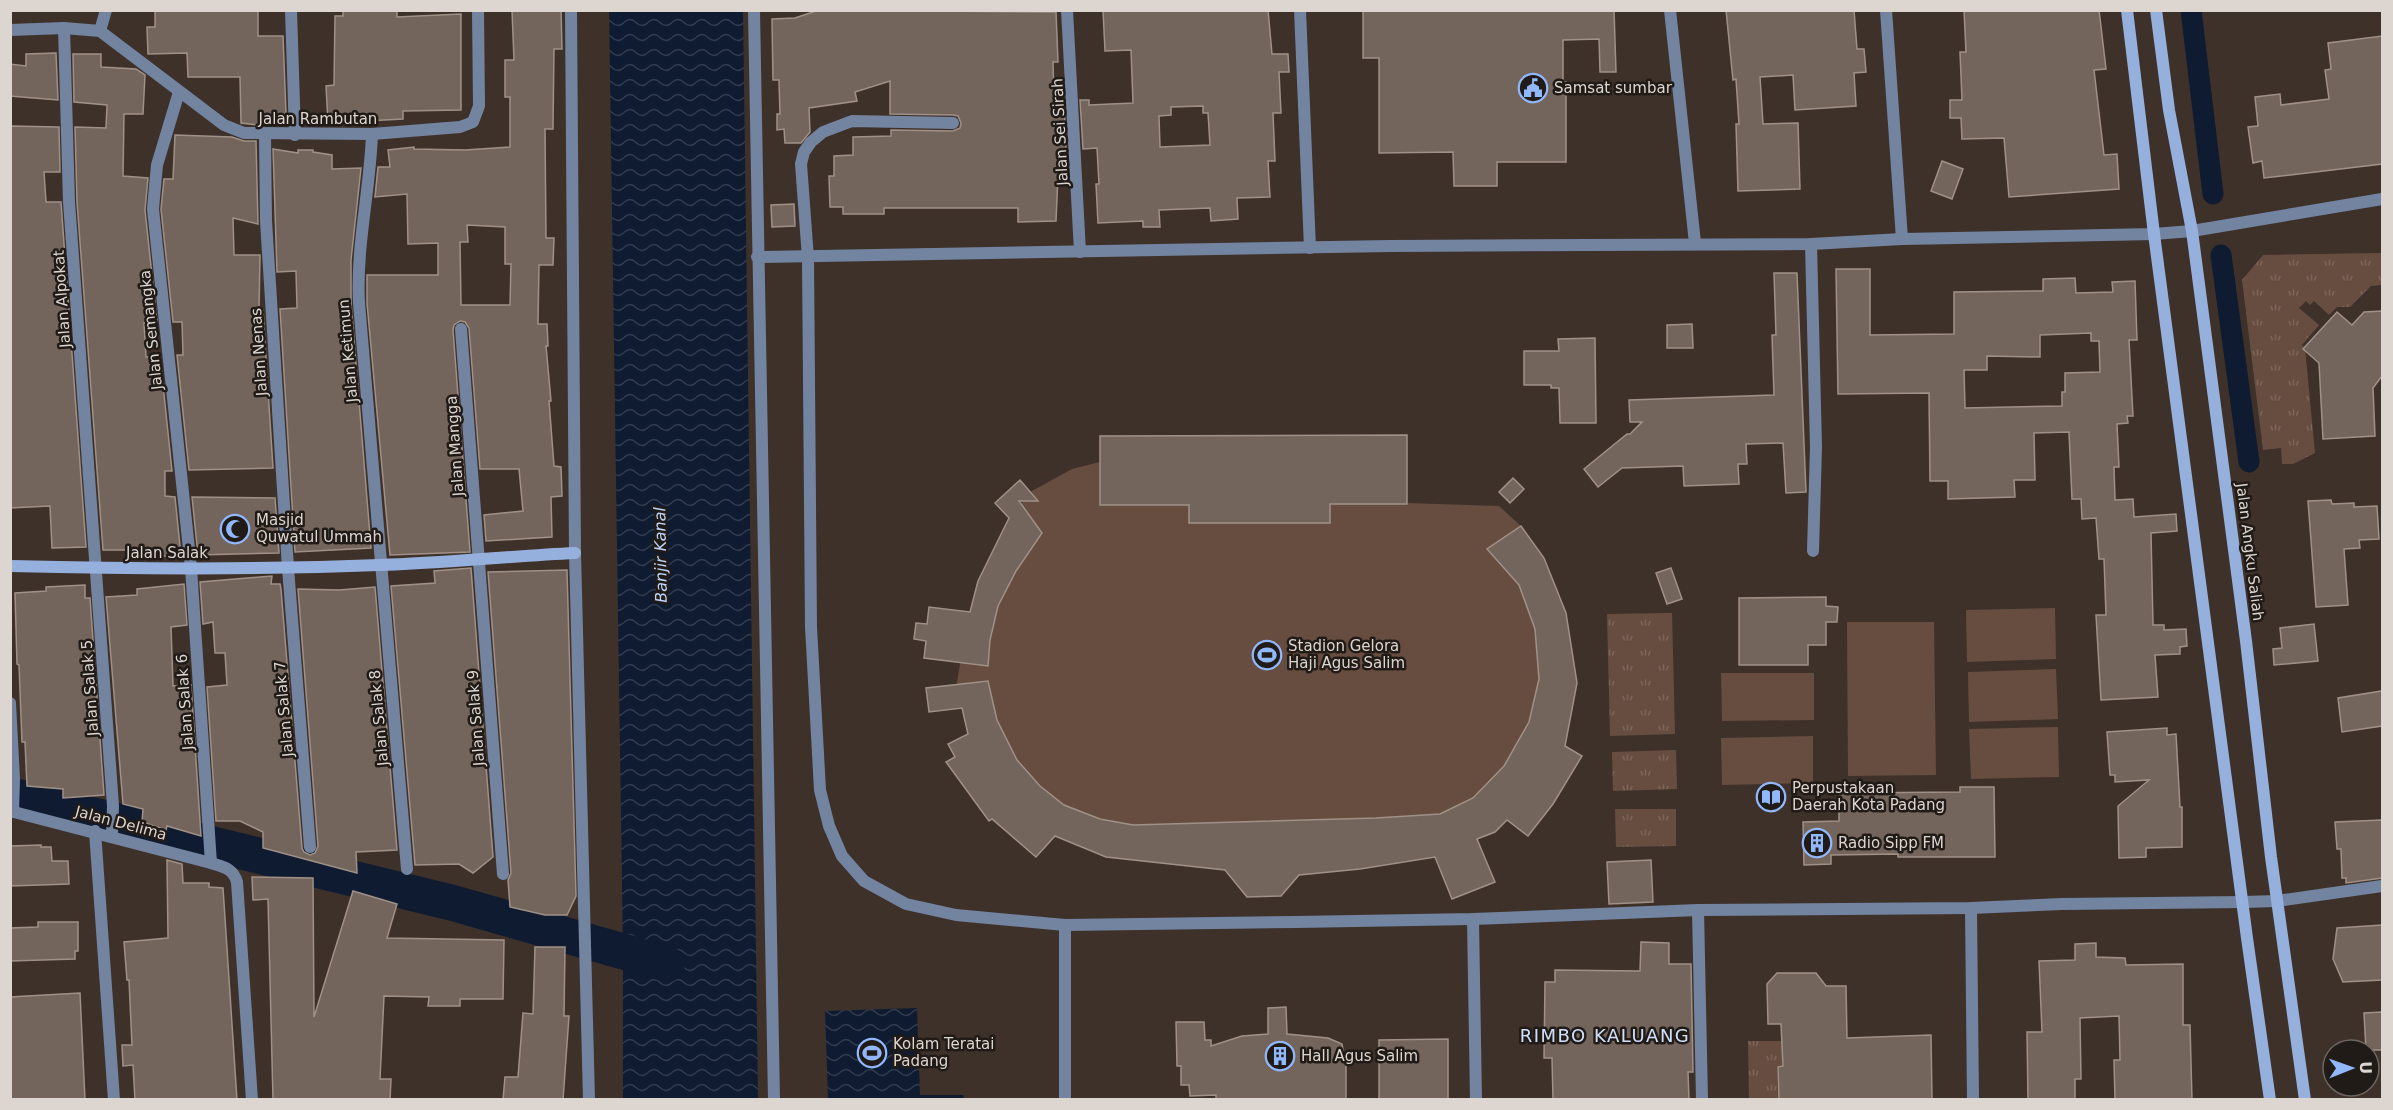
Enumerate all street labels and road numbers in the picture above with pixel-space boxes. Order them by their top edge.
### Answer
street label: Jalan Sei Sirah [1048,78,1072,187]
street label: Jalan Rambutan [258,110,377,128]
street label: Jalan Alpokat [50,249,74,349]
street label: Jalan Semangka [136,269,166,392]
street label: Jalan Ketimun [335,299,362,404]
street label: Jalan Nenas [247,307,271,398]
street label: Jalan Mangga [442,395,468,498]
street label: Jalan Angku Saliah [2232,481,2267,622]
street label: Jalan Salak [125,544,208,562]
street label: Jalan Salak 5 [78,639,102,738]
street label: Jalan Salak 6 [173,653,197,752]
street label: Jalan Salak 7 [271,660,297,759]
street label: Jalan Salak 8 [366,669,392,768]
street label: Jalan Salak 9 [464,669,488,768]
street label: Jalan Delima [72,802,169,844]

